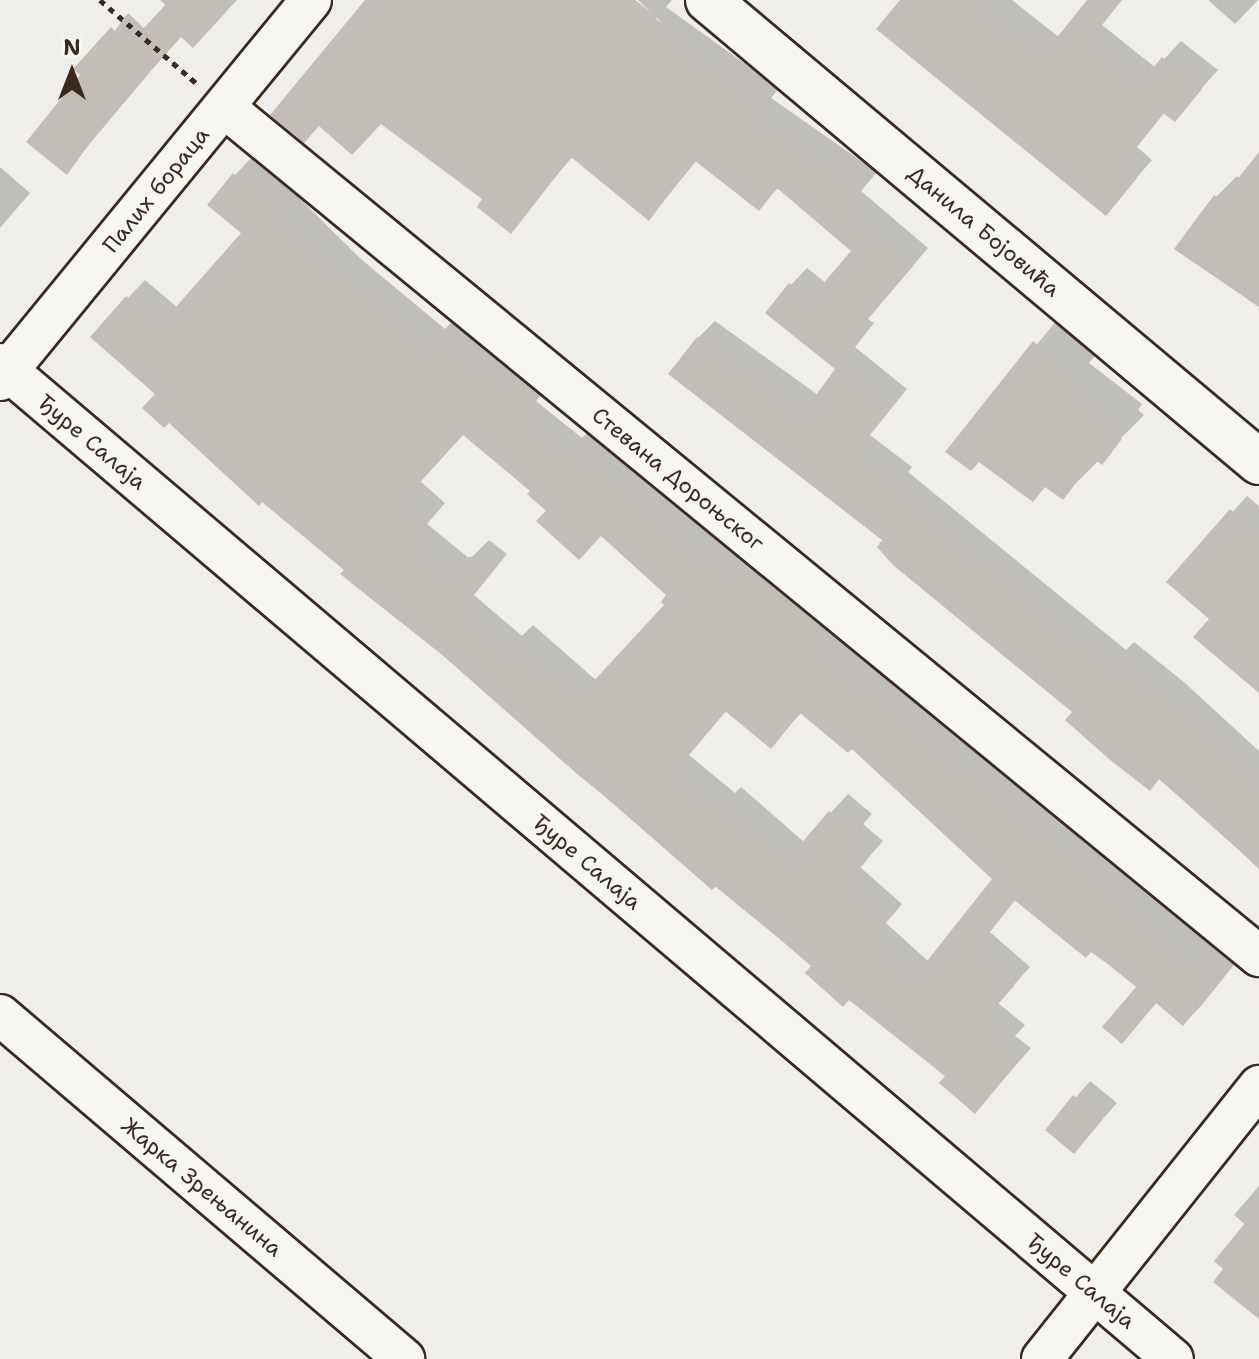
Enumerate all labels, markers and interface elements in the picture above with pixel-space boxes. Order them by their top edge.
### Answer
north arrow [32,32,112,112]
text: N [63,33,81,62]
street label: Палих бораца [97,122,215,258]
street label: Данила Бојовића [903,160,1065,302]
street label: Ђуре Салаја [32,389,152,495]
street label: Стевана Дороњског [587,402,769,556]
street label: Ђуре Салаја [527,809,647,915]
street label: Жарка Зрењанина [116,1112,288,1262]
street label: Ђуре Салаја [1021,1228,1141,1334]

